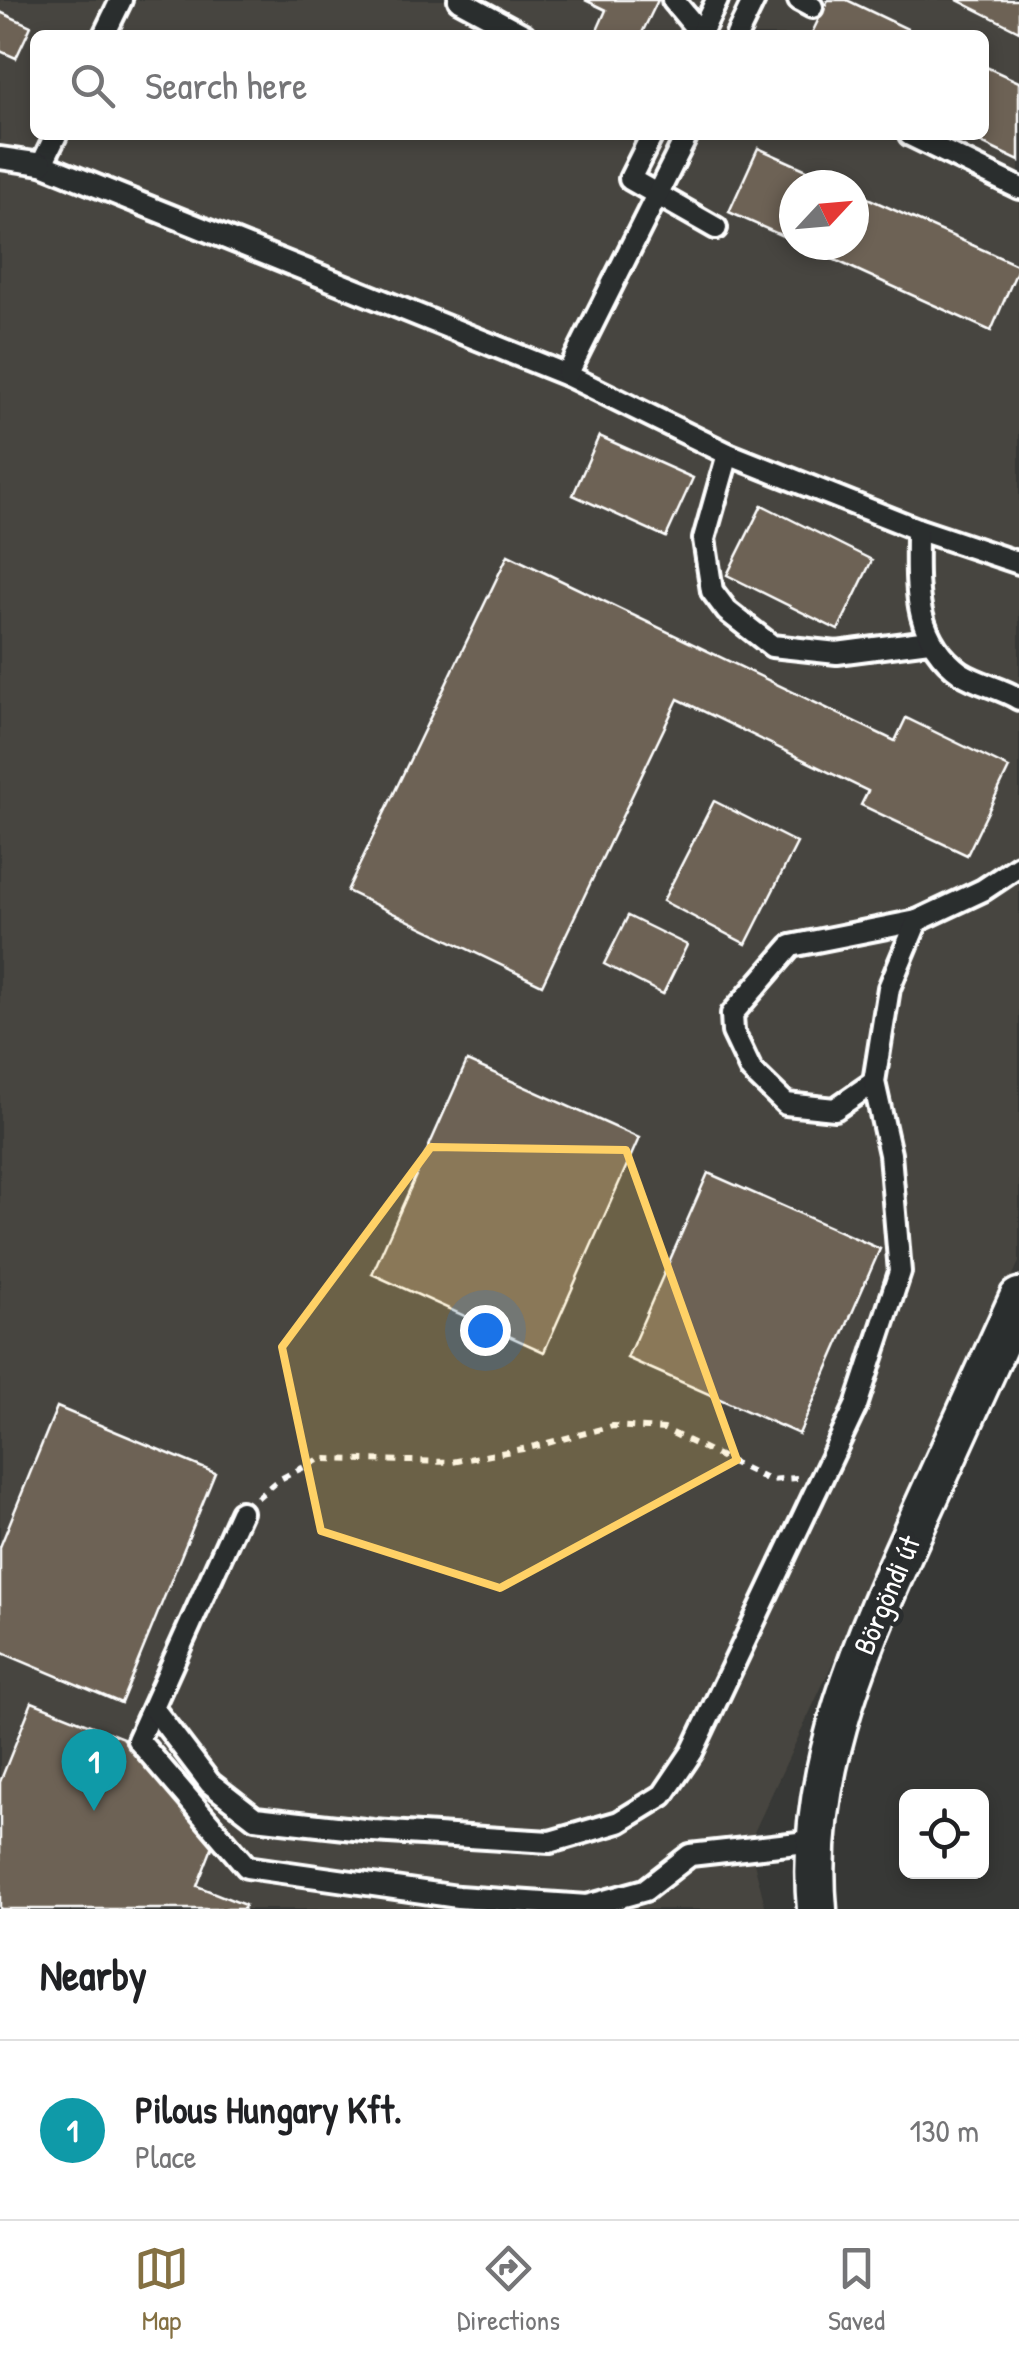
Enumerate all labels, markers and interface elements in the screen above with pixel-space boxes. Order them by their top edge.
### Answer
search box [30,30,989,140]
icon: search [65,58,120,113]
text: Search here [145,59,307,111]
north arrow [779,170,869,260]
your location [460,1305,511,1356]
street label: Börgöndi út [843,1528,929,1660]
pin: 1 [62,1728,126,1811]
map controls [899,1789,989,1879]
button: locate [899,1789,989,1879]
text: Nearby [40,1946,147,2003]
text: Pilous Hungary Kft. [135,2083,402,2135]
text: 1 [67,2109,78,2152]
text: 130 m [910,2109,979,2152]
text: Place [135,2135,197,2178]
tab: Map [134,2241,189,2339]
tab: Directions [457,2241,560,2339]
tab: Saved [828,2241,885,2339]

